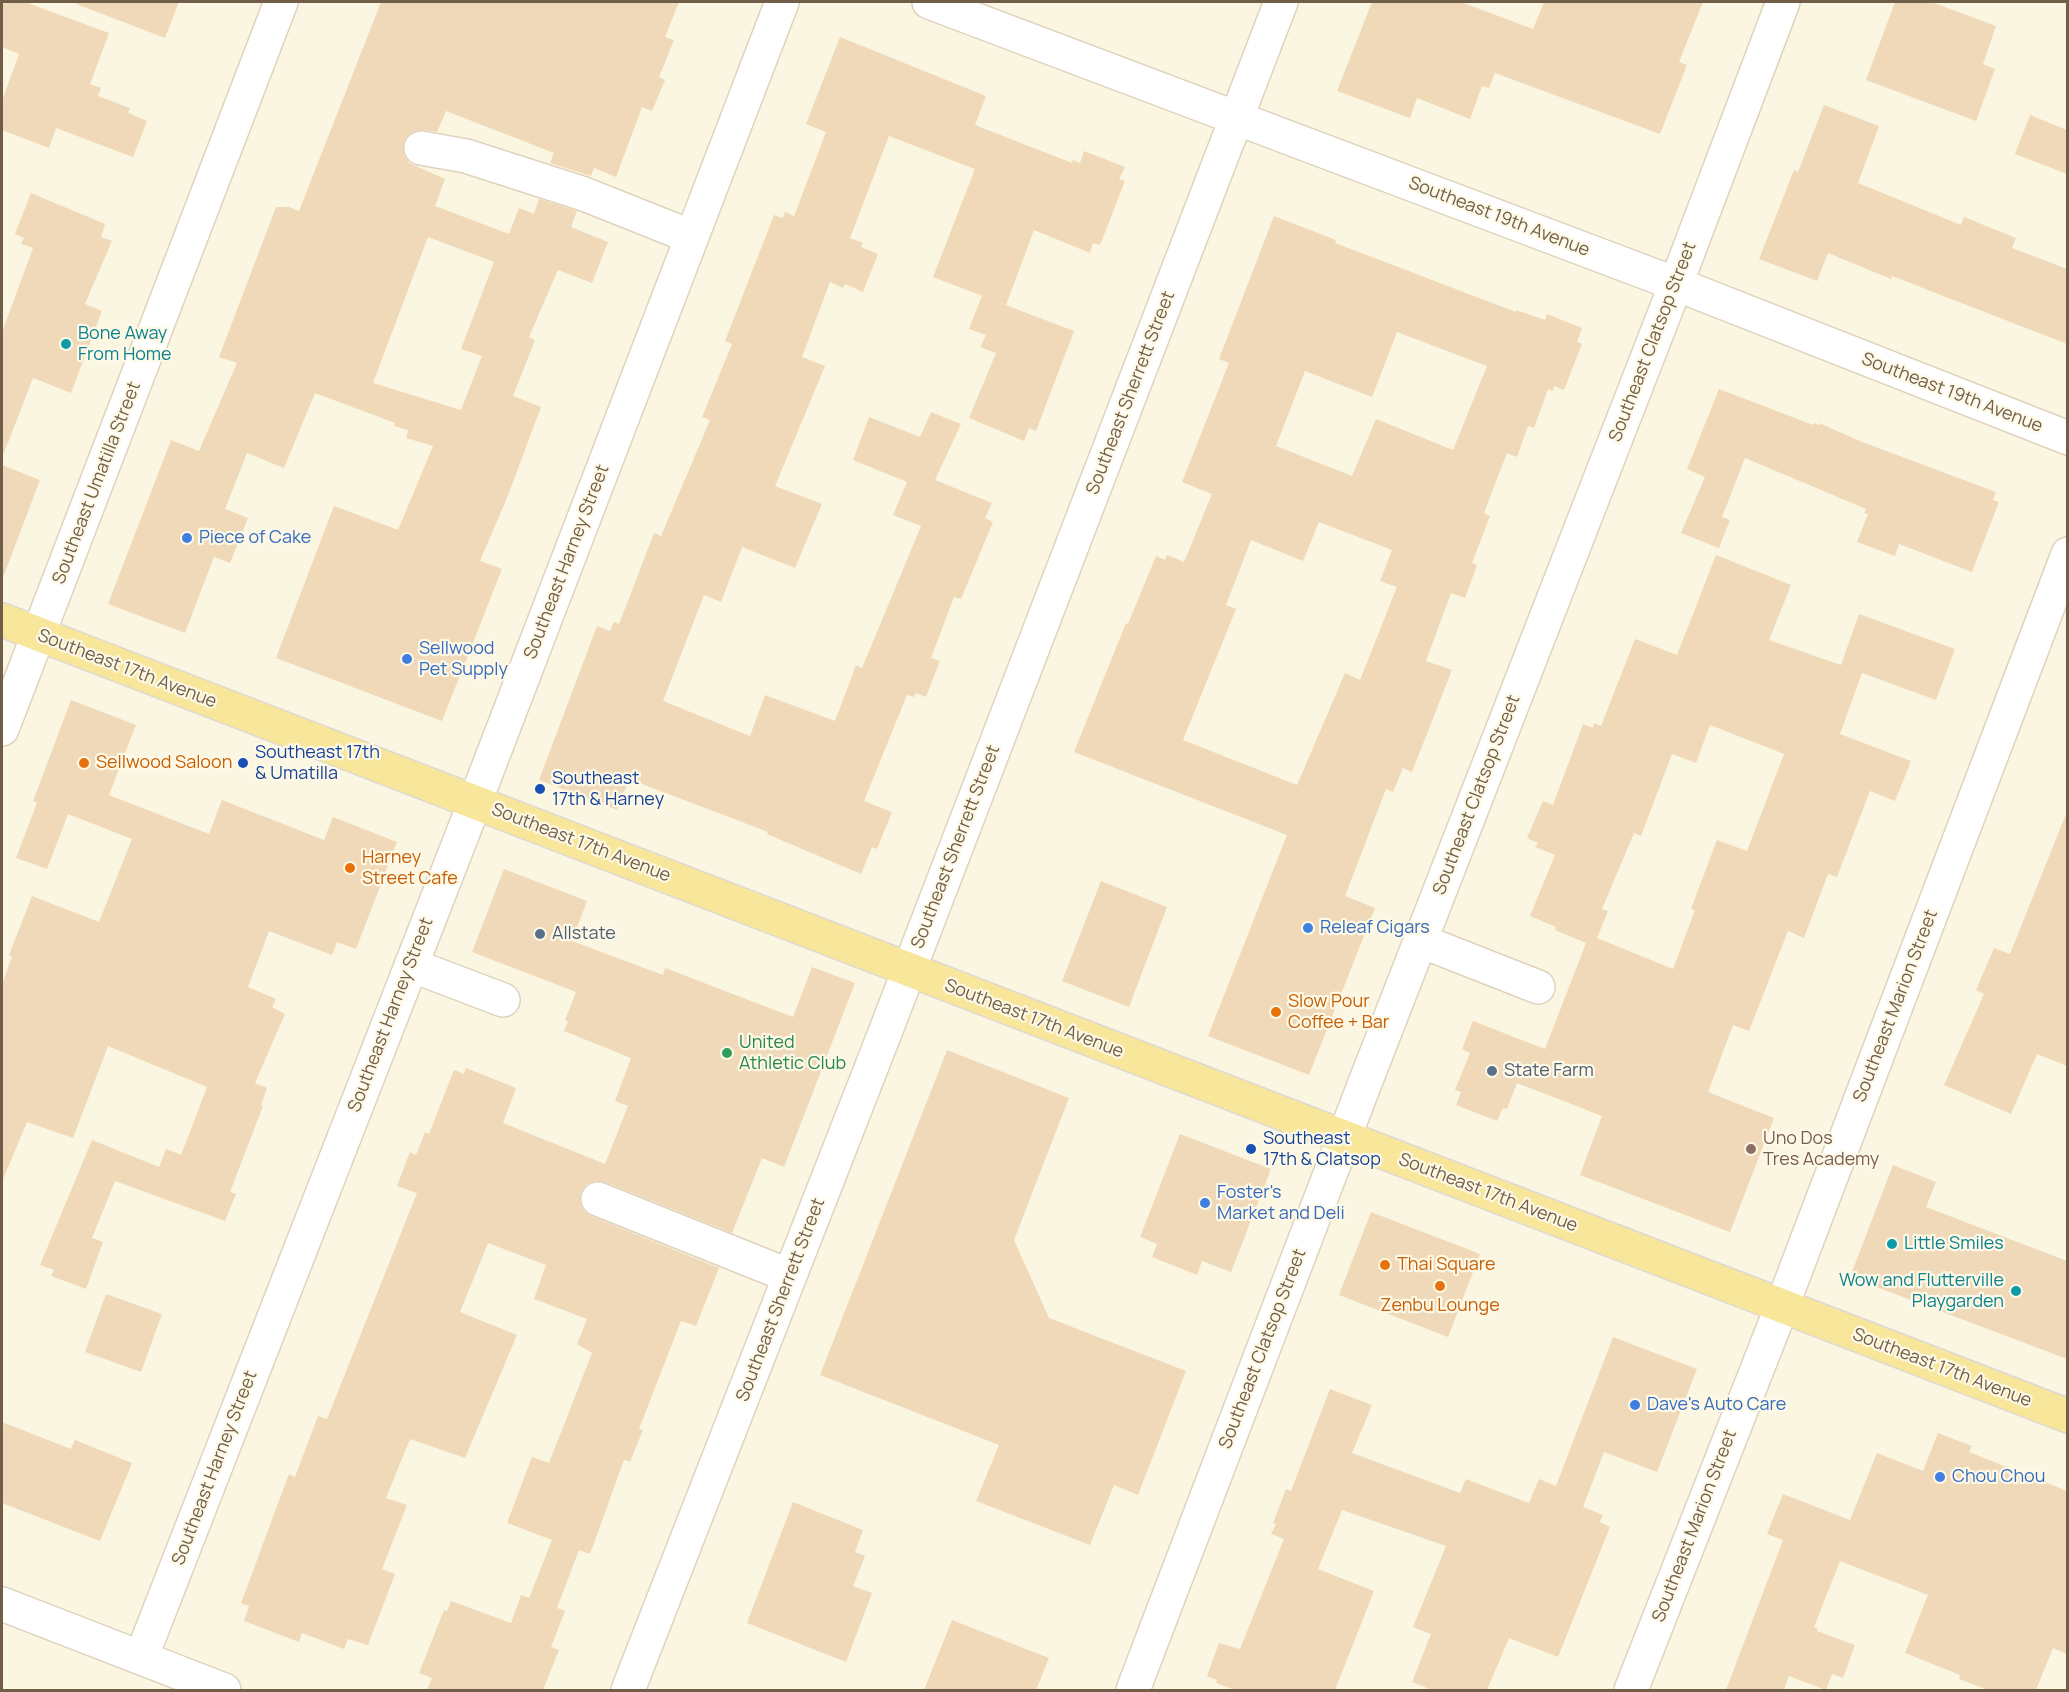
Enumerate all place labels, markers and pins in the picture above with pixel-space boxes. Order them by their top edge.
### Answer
place label: Bone Away From Home [78,323,172,366]
marker: Bone Away From Home [59,337,73,351]
place label: Piece of Cake [199,527,311,549]
marker: Piece of Cake [180,531,194,545]
place label: Sellwood Pet Supply [419,638,508,680]
marker: Sellwood Pet Supply [400,652,414,666]
place label: Southeast 17th & Umatilla [255,742,380,784]
place label: Sellwood Saloon [96,752,232,774]
marker: Sellwood Saloon [77,756,91,770]
marker: Southeast 17th & Umatilla [236,756,250,770]
place label: Southeast 17th & Harney [552,768,664,810]
marker: Southeast 17th & Harney [533,782,547,796]
place label: Harney Street Cafe [362,847,458,890]
marker: Harney Street Cafe [343,861,357,875]
place label: Releaf Cigars [1320,917,1430,939]
marker: Releaf Cigars [1301,921,1315,935]
place label: Allstate [552,923,616,945]
marker: Allstate [533,927,547,941]
place label: Slow Pour Coffee + Bar [1288,991,1389,1034]
marker: Slow Pour Coffee + Bar [1269,1005,1283,1019]
place label: United Athletic Club [739,1032,846,1074]
marker: United Athletic Club [720,1046,734,1060]
place label: State Farm [1504,1060,1594,1082]
marker: State Farm [1485,1064,1499,1078]
place label: Southeast 17th & Clatsop [1263,1128,1381,1170]
place label: Uno Dos Tres Academy [1763,1128,1879,1170]
marker: Southeast 17th & Clatsop [1244,1142,1258,1156]
marker: Uno Dos Tres Academy [1744,1142,1758,1156]
place label: Foster's Market and Deli [1217,1182,1345,1224]
marker: Foster's Market and Deli [1198,1196,1212,1210]
place label: Little Smiles [1904,1233,2004,1255]
marker: Little Smiles [1885,1237,1899,1251]
place label: Thai Square [1397,1254,1496,1276]
marker: Thai Square [1378,1258,1392,1272]
place label: Wow and Flutterville Playgarden [1839,1270,2004,1312]
marker: Zenbu Lounge [1433,1279,1447,1293]
marker: Wow and Flutterville Playgarden [2009,1284,2023,1298]
place label: Zenbu Lounge [1380,1295,1500,1317]
place label: Dave's Auto Care [1647,1394,1786,1416]
marker: Dave's Auto Care [1628,1398,1642,1412]
place label: Chou Chou [1952,1466,2045,1488]
marker: Chou Chou [1933,1470,1947,1484]

